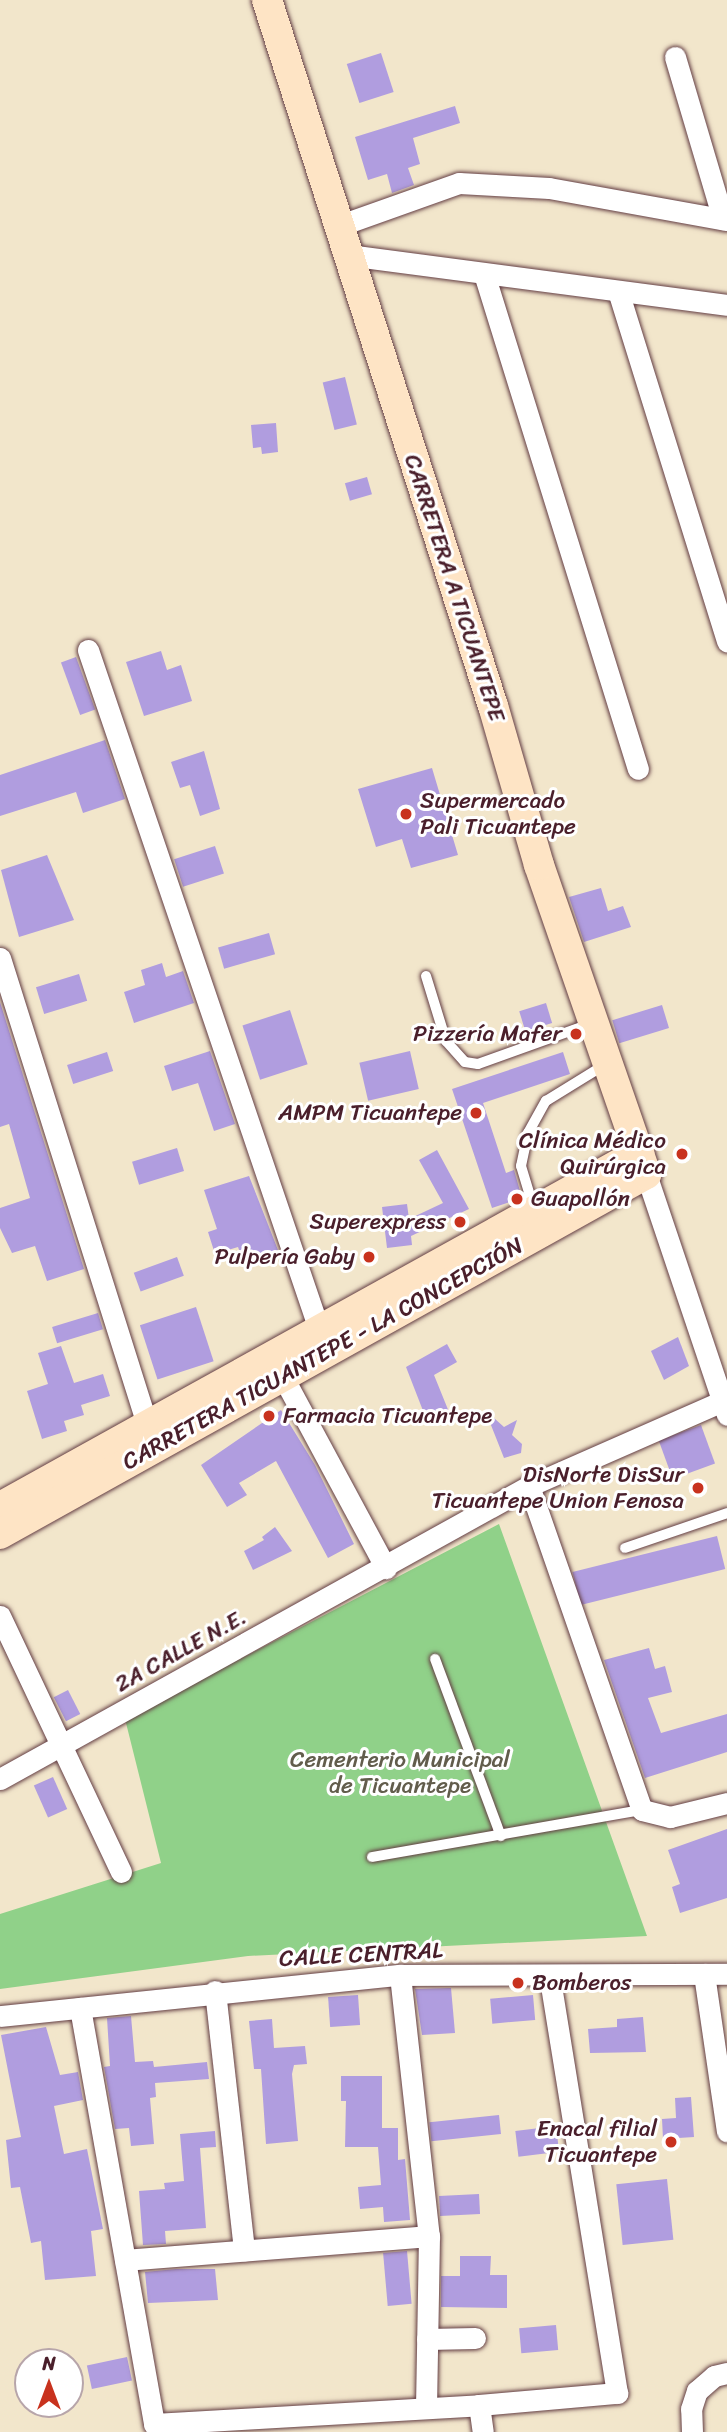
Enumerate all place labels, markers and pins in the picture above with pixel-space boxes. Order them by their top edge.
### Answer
place label: Supermercado Pali Ticuantepe [420,787,576,841]
marker: Supermercado Pali Ticuantepe [398,806,414,822]
place label: Pizzería Mafer [413,1020,562,1048]
marker: Pizzería Mafer [568,1026,584,1042]
place label: AMPM Ticuantepe [278,1099,462,1127]
marker: AMPM Ticuantepe [468,1105,484,1121]
place label: Clínica Médico Quirúrgica [519,1127,666,1181]
marker: Clínica Médico Quirúrgica [672,1144,692,1164]
place label: Guapollón [531,1185,630,1213]
marker: Guapollón [509,1191,525,1207]
place label: Superexpress [310,1208,446,1236]
marker: Superexpress [452,1214,468,1230]
place label: Pulpería Gaby [214,1243,355,1271]
marker: Pulpería Gaby [361,1249,377,1265]
place label: Farmacia Ticuantepe [283,1402,493,1430]
marker: Farmacia Ticuantepe [261,1408,277,1424]
place label: DisNorte DisSur Ticuantepe Union Fenosa [431,1461,684,1515]
marker: DisNorte DisSur Ticuantepe Union Fenosa [690,1480,706,1496]
place label: Bomberos [532,1969,631,1997]
marker: Bomberos [510,1975,526,1991]
place label: Enacal filial Ticuantepe [537,2115,657,2169]
marker: Enacal filial Ticuantepe [663,2134,679,2150]

